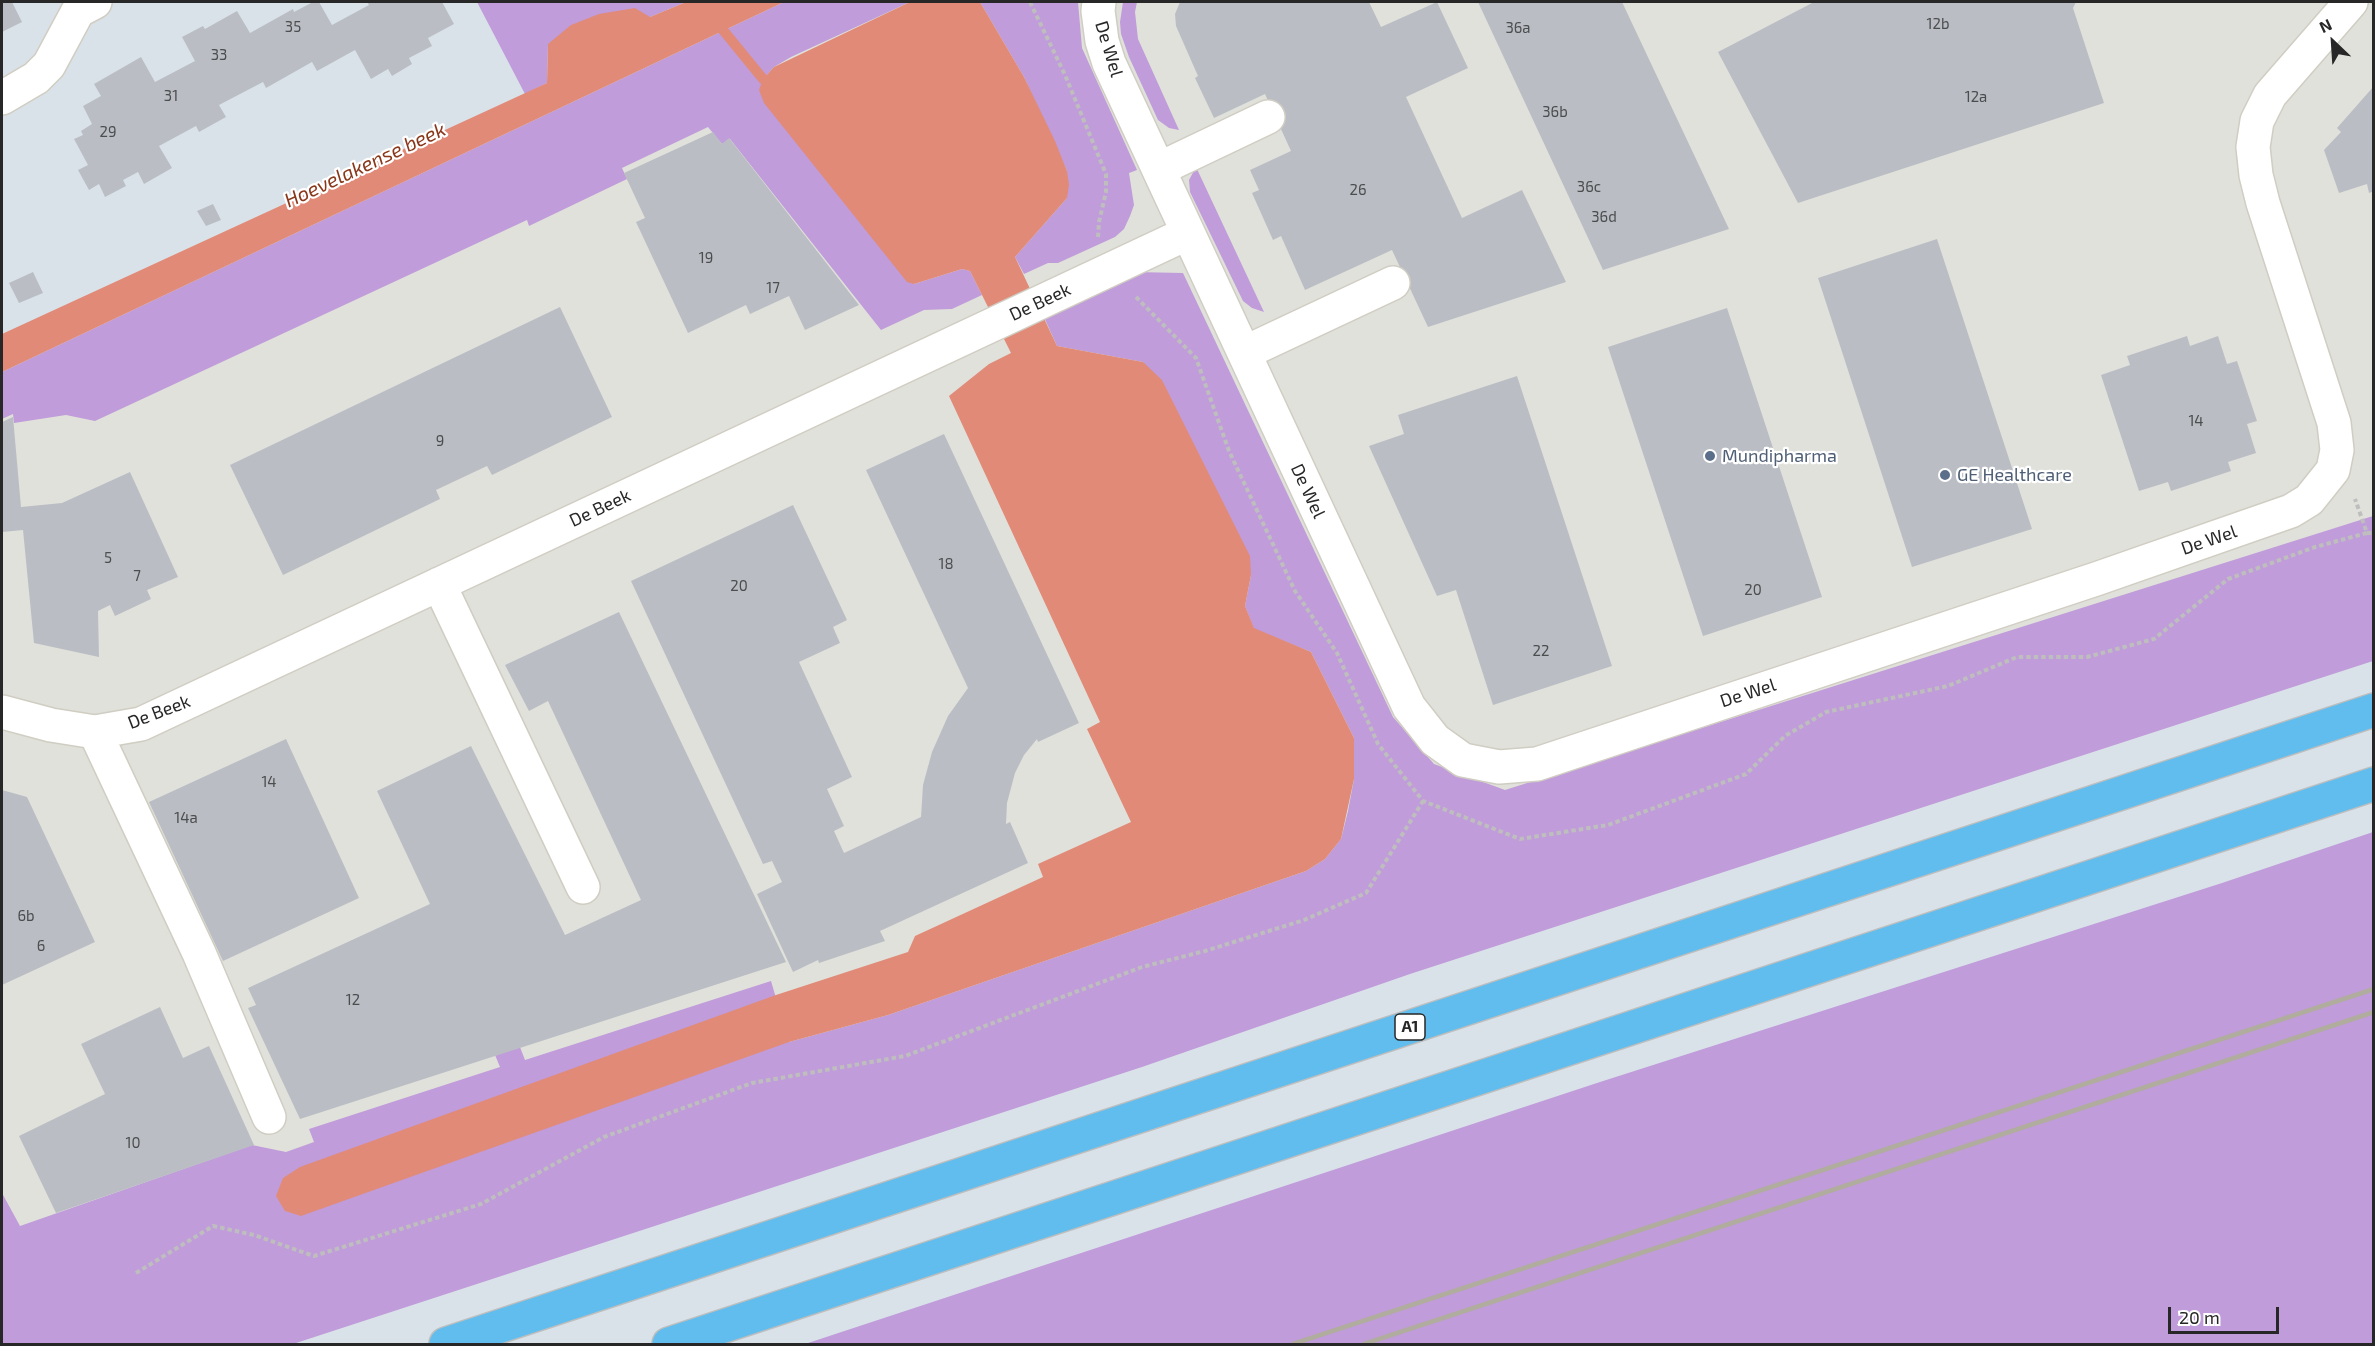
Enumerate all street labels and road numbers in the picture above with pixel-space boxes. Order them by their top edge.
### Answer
street label: De Wel [1090,18,1128,80]
street label: De Beek [1006,278,1074,326]
street label: De Wel [1286,460,1330,522]
street label: De Beek [566,484,634,532]
street label: De Wel [2178,520,2240,560]
street label: De Wel [1717,674,1779,712]
street label: De Beek [125,690,193,734]
road number: A1 [1395,1014,1425,1040]

